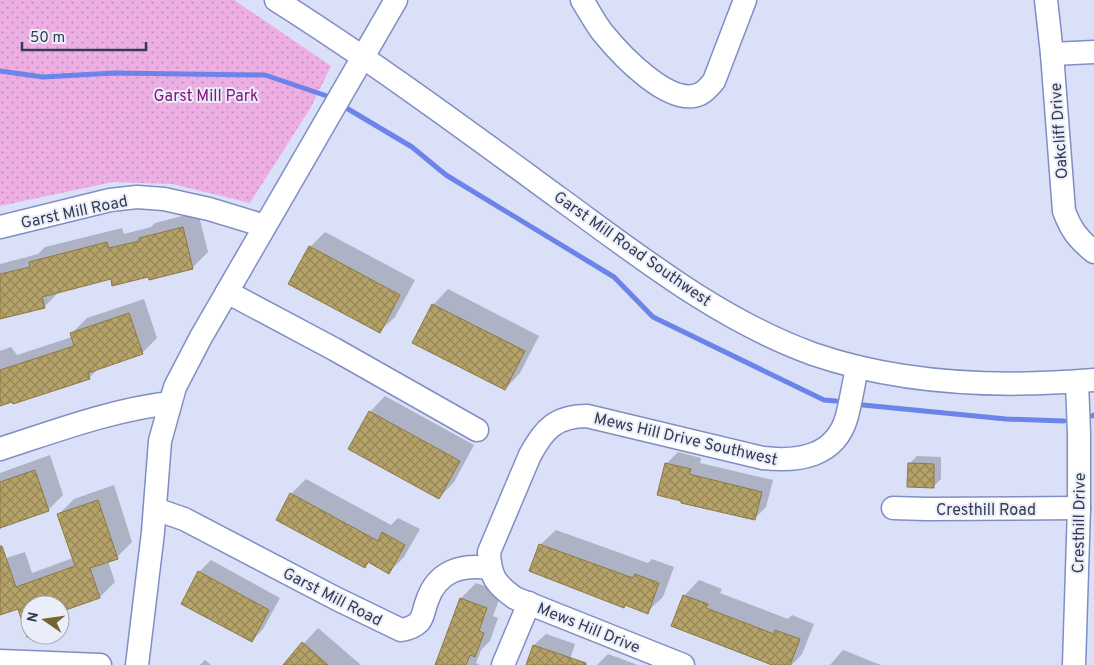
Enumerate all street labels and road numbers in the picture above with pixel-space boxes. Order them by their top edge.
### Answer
street label: Oakcliff Drive [1047,82,1073,180]
street label: Garst Mill Road Southwest [549,188,714,312]
street label: Garst Mill Road [19,192,130,234]
street label: Mews Hill Drive Southwest [592,409,779,471]
street label: Cresthill Drive [1069,472,1091,574]
street label: Cresthill Road [936,501,1036,521]
street label: Garst Mill Road [279,564,385,631]
street label: Mews Hill Drive [534,599,643,659]

